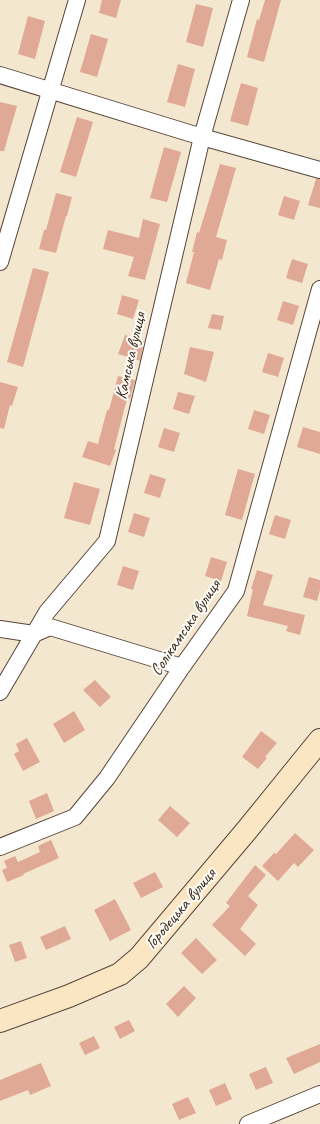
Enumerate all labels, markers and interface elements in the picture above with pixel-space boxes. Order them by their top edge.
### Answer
street label: Камська вулиця [111,311,151,401]
street label: Солікамська вулиця [146,576,226,680]
street label: Городецька вулиця [141,865,221,953]

